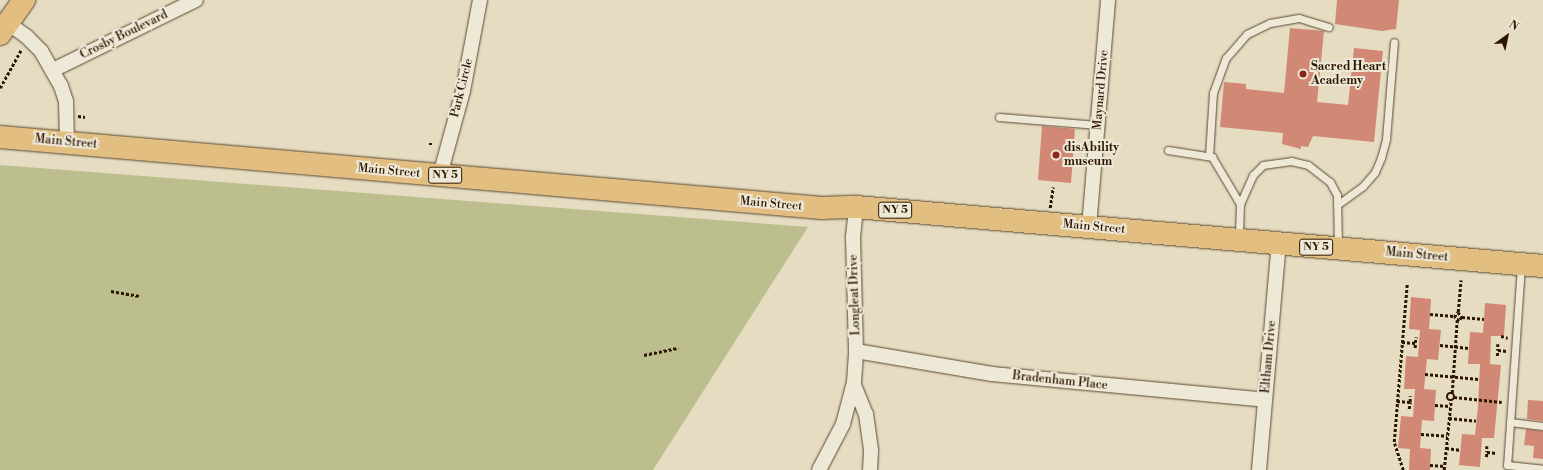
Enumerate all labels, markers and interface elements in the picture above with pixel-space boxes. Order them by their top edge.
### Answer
street label: Crosby Boulevard [78,8,170,62]
north arrow [1487,16,1527,56]
text: N [1506,18,1521,34]
street label: Maynard Drive [1090,49,1112,131]
street label: Park Circle [448,57,476,119]
place label: Sacred Heart Academy [1311,60,1386,88]
marker: Sacred Heart Academy [1298,69,1308,79]
street label: Main Street [34,132,98,152]
place label: disAbility museum [1064,141,1119,169]
marker: disAbility museum [1051,150,1061,160]
street label: Main Street [357,161,421,181]
road number: NY 5 [428,166,462,184]
street label: Main Street [739,194,803,214]
road number: NY 5 [878,201,912,219]
street label: Main Street [1062,217,1126,237]
road number: NY 5 [1299,238,1333,256]
street label: Main Street [1385,245,1449,265]
street label: Longleat Drive [846,254,864,336]
street label: Eltham Drive [1259,320,1279,394]
street label: Bradenham Place [1012,369,1108,393]

